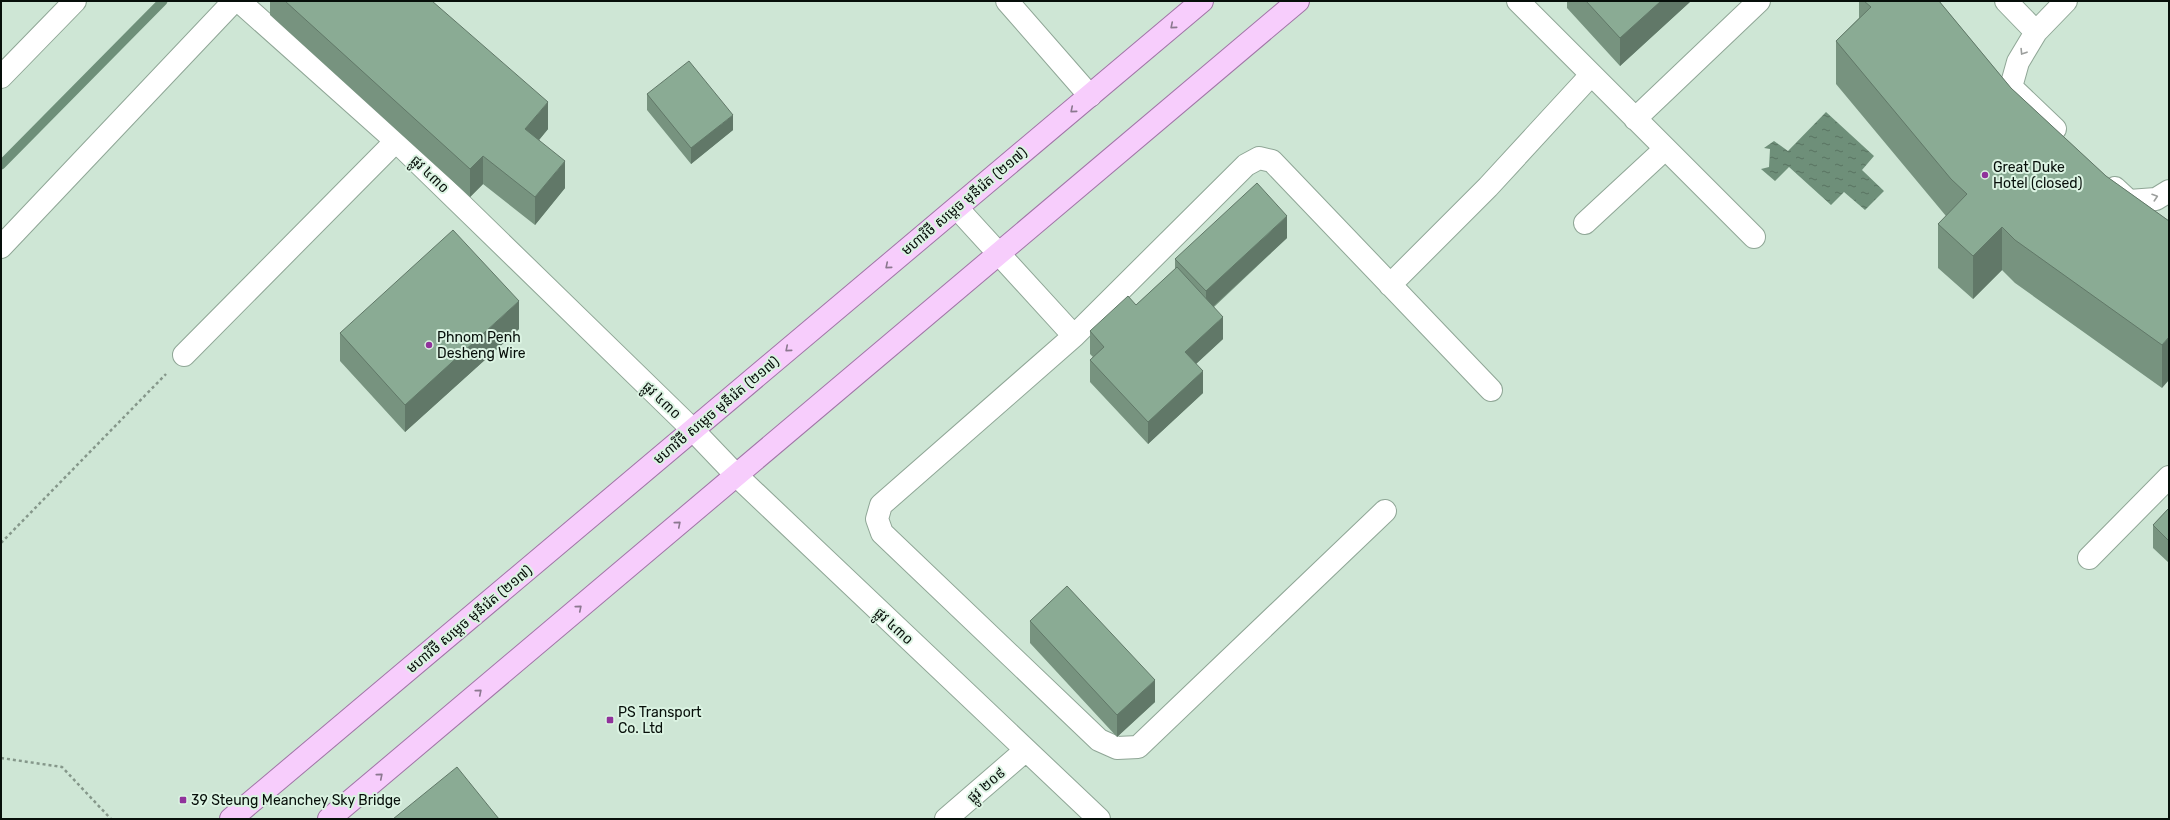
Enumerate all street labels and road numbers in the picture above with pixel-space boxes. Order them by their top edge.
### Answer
street label: មហាវិថី សម្តេច មុនីរ៉េត (២១៧) [898,143,1031,259]
street label: ផ្លូវ ៤៣០ [405,152,452,199]
street label: មហាវិថី សម្តេច មុនីរ៉េត (២១៧) [650,352,783,468]
street label: ផ្លូវ ៤៣០ [637,378,684,425]
street label: មហាវិថី សម្តេច មុនីរ៉េត (២១៧) [403,561,536,677]
street label: ផ្លូវ ៤៣០ [869,604,917,651]
street label: ផ្លូវ ២០៩ [964,764,1011,809]

